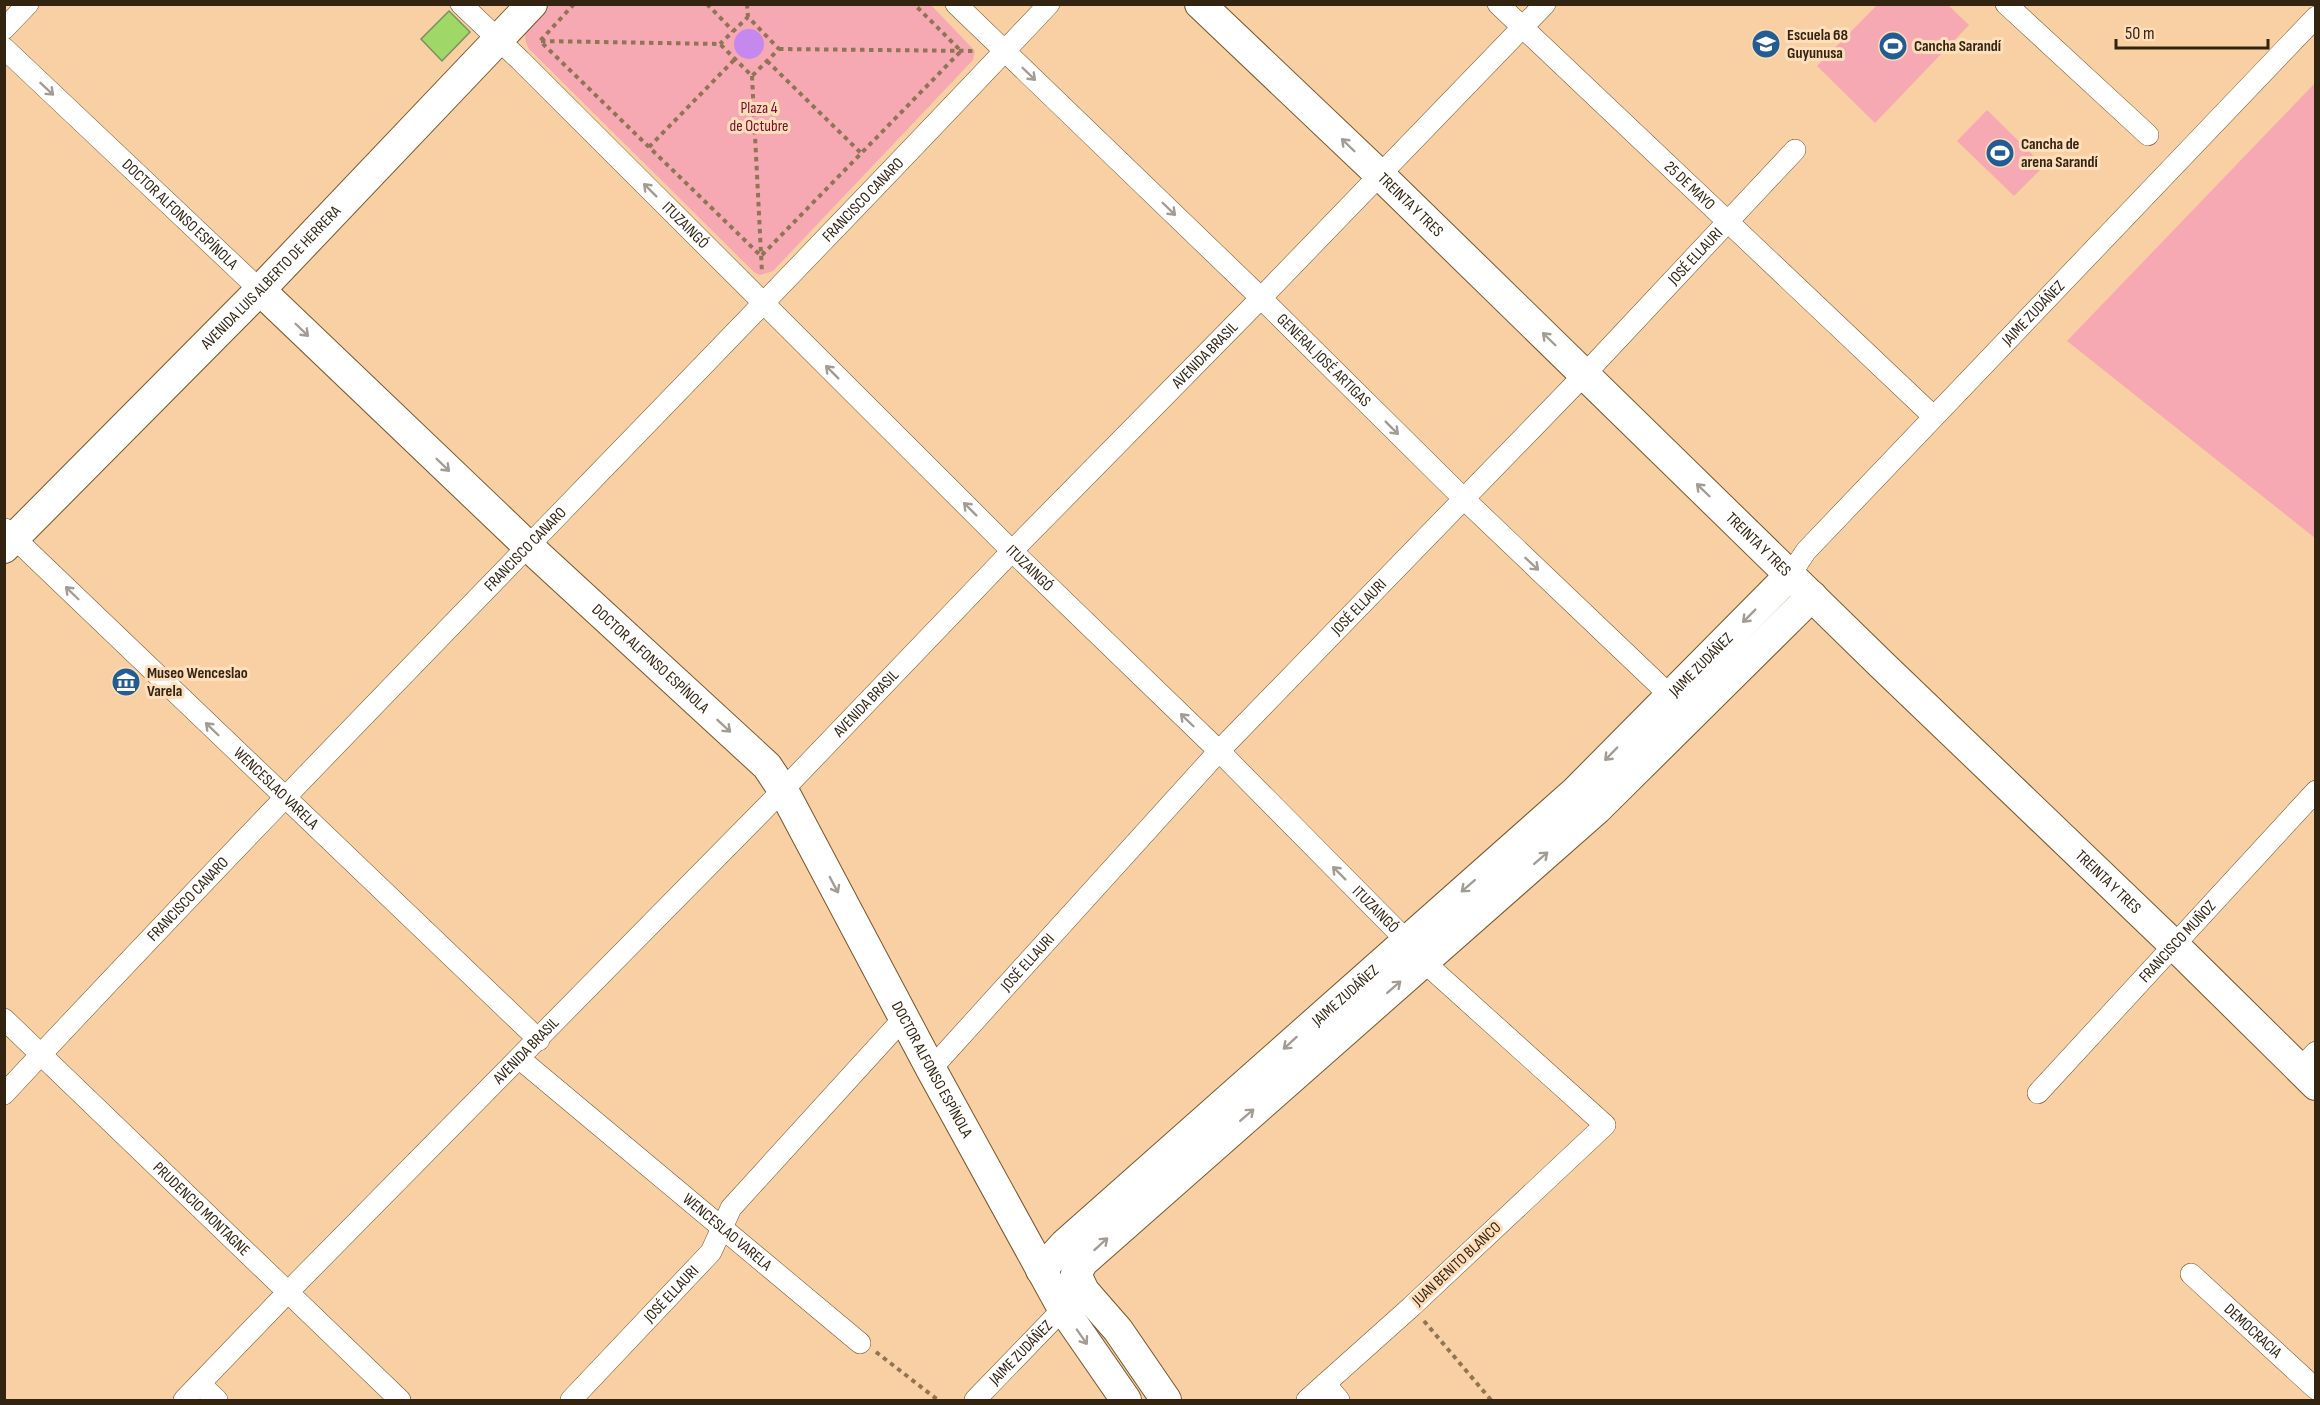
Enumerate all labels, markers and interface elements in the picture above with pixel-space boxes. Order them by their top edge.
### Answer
scale bar [2116,12,2268,50]
text: 50 m [2125,23,2155,44]
place label: Escuela 68 Guyunusa [1787,26,1848,63]
school or university icon: Escuela 68 Guyunusa [1750,28,1782,60]
sports icon: Cancha Sarandí [1877,30,1909,62]
place label: Cancha Sarandí [1914,37,2002,56]
one-way arrow [1021,67,1036,81]
one-way arrow [39,81,54,95]
park label: Plaza 4 de Octubre [730,99,788,136]
place label: Cancha de arena Sarandí [2021,135,2098,172]
sports icon: Cancha de arena Sarandí [1984,137,2016,169]
one-way arrow [1341,138,1356,152]
street label: FRANCISCO CANARO [818,154,908,246]
street label: DOCTOR ALFONSO ESPÍNOLA [118,155,242,274]
street label: 25 DE MAYO [1660,157,1719,214]
street label: TREINTA Y TRES [1374,169,1447,241]
one-way arrow [642,182,657,197]
street label: ITUZAINGÓ [658,198,713,253]
street label: AVENIDA LUIS ALBERTO DE HERRERA [196,202,345,354]
one-way arrow [1162,202,1177,216]
street label: JOSÉ ELLAURI [1664,224,1727,289]
street label: JAIME ZUDÁÑEZ [1997,276,2069,350]
street label: GENERAL JOSÉ ARTIGAS [1273,310,1375,411]
street label: AVENIDA BRASIL [1167,318,1242,393]
one-way arrow [294,323,309,337]
one-way arrow [1541,332,1556,346]
one-way arrow [825,364,839,379]
one-way arrow [1385,421,1400,436]
one-way arrow [435,458,450,472]
one-way arrow [1696,482,1711,497]
one-way arrow [963,502,978,517]
street label: FRANCISCO CANARO [480,503,570,595]
street label: TREINTA Y TRES [1722,508,1795,580]
street label: ITUZAINGÓ [1002,541,1057,595]
one-way arrow [1525,557,1540,571]
street label: JOSÉ ELLAURI [1327,575,1391,640]
one-way arrow [64,586,79,601]
street label: DOCTOR ALFONSO ESPÍNOLA [588,600,713,717]
one-way arrow [1741,609,1756,623]
street label: JAIME ZUDÁÑEZ [1665,628,1737,701]
place label: Museo Wenceslao Varela [147,664,248,701]
museum icon: Museo Wenceslao Varela [110,666,142,698]
street label: AVENIDA BRASIL [829,666,903,742]
one-way arrow [1179,713,1194,727]
one-way arrow [716,719,731,733]
one-way arrow [205,722,220,736]
street label: WENCESLAO VARELA [230,743,322,833]
one-way arrow [1604,747,1619,762]
street label: TREINTA Y TRES [2071,846,2145,918]
one-way arrow [1532,852,1548,866]
street label: FRANCISCO CANARO [143,853,233,945]
one-way arrow [1332,865,1347,880]
one-way arrow [828,876,840,894]
one-way arrow [1460,879,1475,893]
street label: ITUZAINGÓ [1348,882,1403,937]
street label: FRANCISCO MUÑOZ [2135,896,2220,986]
street label: JOSÉ ELLAURI [996,930,1059,996]
street label: JAIME ZUDÁÑEZ [1307,961,1383,1031]
one-way arrow [1386,980,1401,994]
street label: DOCTOR ALFONSO ESPÍNOLA [887,998,976,1141]
street label: AVENIDA BRASIL [488,1013,563,1089]
one-way arrow [1283,1036,1298,1050]
one-way arrow [1239,1109,1255,1122]
street label: PRUDENCIO MONTAGNE [149,1158,254,1260]
street label: WENCESLAO VARELA [679,1189,776,1275]
street label: JUAN BENITO BLANCO [1408,1218,1505,1311]
one-way arrow [1093,1237,1108,1251]
street label: JOSÉ ELLAURI [639,1262,703,1327]
street label: DEMOCRACIA [2220,1300,2286,1362]
street label: JAIME ZUDÁÑEZ [985,1316,1057,1390]
one-way arrow [1076,1329,1088,1345]

